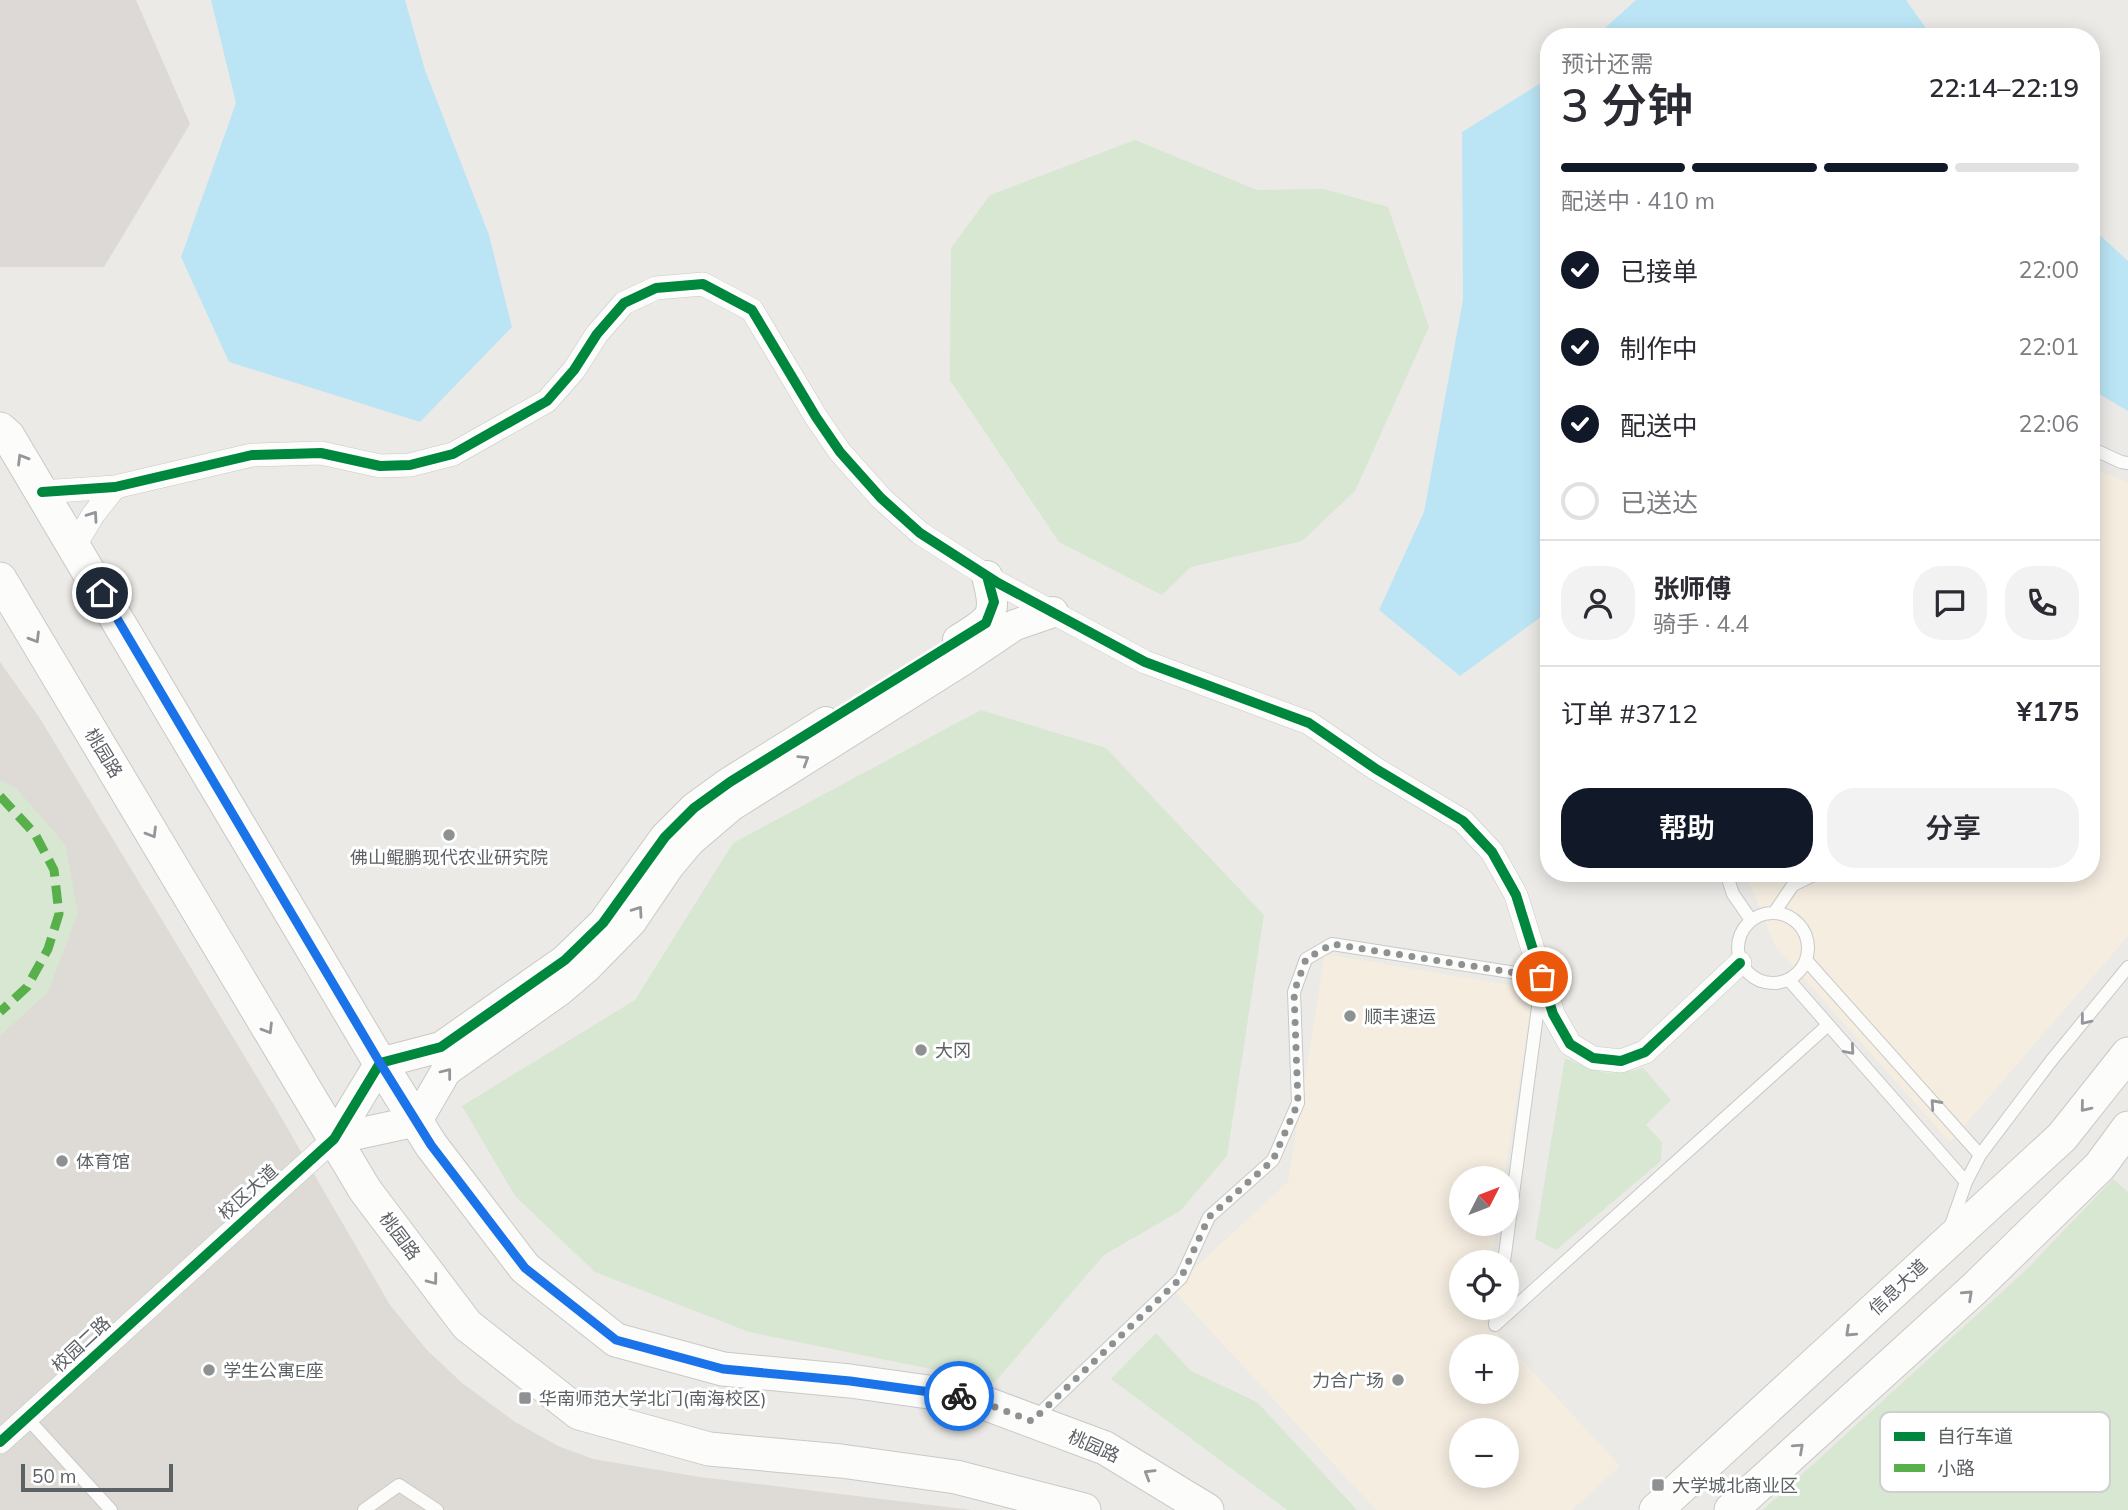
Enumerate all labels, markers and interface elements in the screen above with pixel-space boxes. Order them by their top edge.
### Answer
text: 预计还需 [1561,49,1653,78]
text: 22:14–22:19 [1929,71,2079,104]
text: 3 分钟 [1561,76,1693,134]
text: 配送中 · 410 m [1561,186,1715,215]
icon: check [1561,251,1599,289]
text: 已接单 [1620,255,1698,288]
text: 22:00 [2019,255,2079,284]
icon: check [1561,328,1599,366]
text: 制作中 [1620,332,1698,365]
text: 22:01 [2019,332,2079,361]
icon: check [1561,405,1599,443]
text: 配送中 [1620,409,1698,442]
text: 22:06 [2019,409,2079,438]
one-way arrow [17,454,30,467]
text: 已送达 [1620,486,1698,519]
one-way arrow [85,511,97,524]
pin [72,563,132,623]
button: person [1561,566,1635,640]
button: chat [1913,566,1987,640]
button: phone [2005,566,2079,640]
text: 张师傅 [1653,572,1731,605]
icon: home [83,574,121,612]
text: 骑手 · 4.4 [1653,609,1749,638]
one-way arrow [27,631,40,644]
text: ¥175 [2017,695,2079,728]
text: 订单 #3712 [1561,697,1698,730]
street label: 桃园路 [80,724,128,782]
one-way arrow [796,756,809,769]
button: 帮助 [1561,788,1813,868]
button: 分享 [1827,788,2079,868]
one-way arrow [143,826,156,839]
marker: 佛山鲲鹏现代农业研究院 [441,827,457,843]
place label: 佛山鲲鹏现代农业研究院 [350,846,548,869]
one-way arrow [630,906,642,919]
pin [1512,947,1572,1007]
icon: bag [1523,958,1561,996]
place label: 顺丰速运 [1364,1005,1436,1028]
marker: 顺丰速运 [1342,1008,1358,1024]
one-way arrow [2080,1013,2093,1025]
one-way arrow [260,1021,273,1034]
place label: 大冈 [935,1039,971,1062]
marker: 大冈 [913,1042,929,1058]
one-way arrow [1842,1042,1854,1055]
one-way arrow [439,1069,451,1081]
one-way arrow [1930,1099,1943,1112]
one-way arrow [2081,1100,2094,1112]
place label: 体育馆 [76,1150,130,1173]
marker: 体育馆 [54,1153,70,1169]
street label: 校区大道 [214,1159,282,1225]
north arrow [1449,1166,1519,1236]
map controls [1449,1166,1519,1488]
street label: 桃园路 [375,1208,425,1264]
button: locate [1449,1250,1519,1320]
street label: 信息大道 [1864,1254,1932,1320]
one-way arrow [424,1273,437,1285]
one-way arrow [1960,1290,1973,1303]
street label: 校园二路 [47,1311,115,1377]
one-way arrow [1845,1323,1858,1336]
button: + [1449,1334,1519,1404]
place label: 学生公寓E座 [223,1359,324,1382]
courier [924,1361,994,1431]
marker: 学生公寓E座 [201,1362,217,1378]
place label: 力合广场 [1312,1369,1384,1392]
marker: 力合广场 [1390,1372,1406,1388]
icon: bike [940,1377,978,1415]
place label: 华南师范大学北门(南海校区) [539,1387,766,1410]
marker: 华南师范大学北门(南海校区) [517,1390,533,1406]
legend [1880,1412,2110,1492]
button: − [1449,1418,1519,1488]
text: 自行车道 [1937,1424,2013,1448]
street label: 桃园路 [1065,1425,1123,1467]
one-way arrow [1791,1443,1804,1456]
text: 小路 [1937,1456,1975,1480]
scale bar [21,1461,173,1493]
text: 50 m [32,1464,76,1488]
one-way arrow [1143,1470,1156,1483]
place label: 大学城北商业区 [1672,1474,1798,1497]
marker: 大学城北商业区 [1650,1477,1666,1493]

